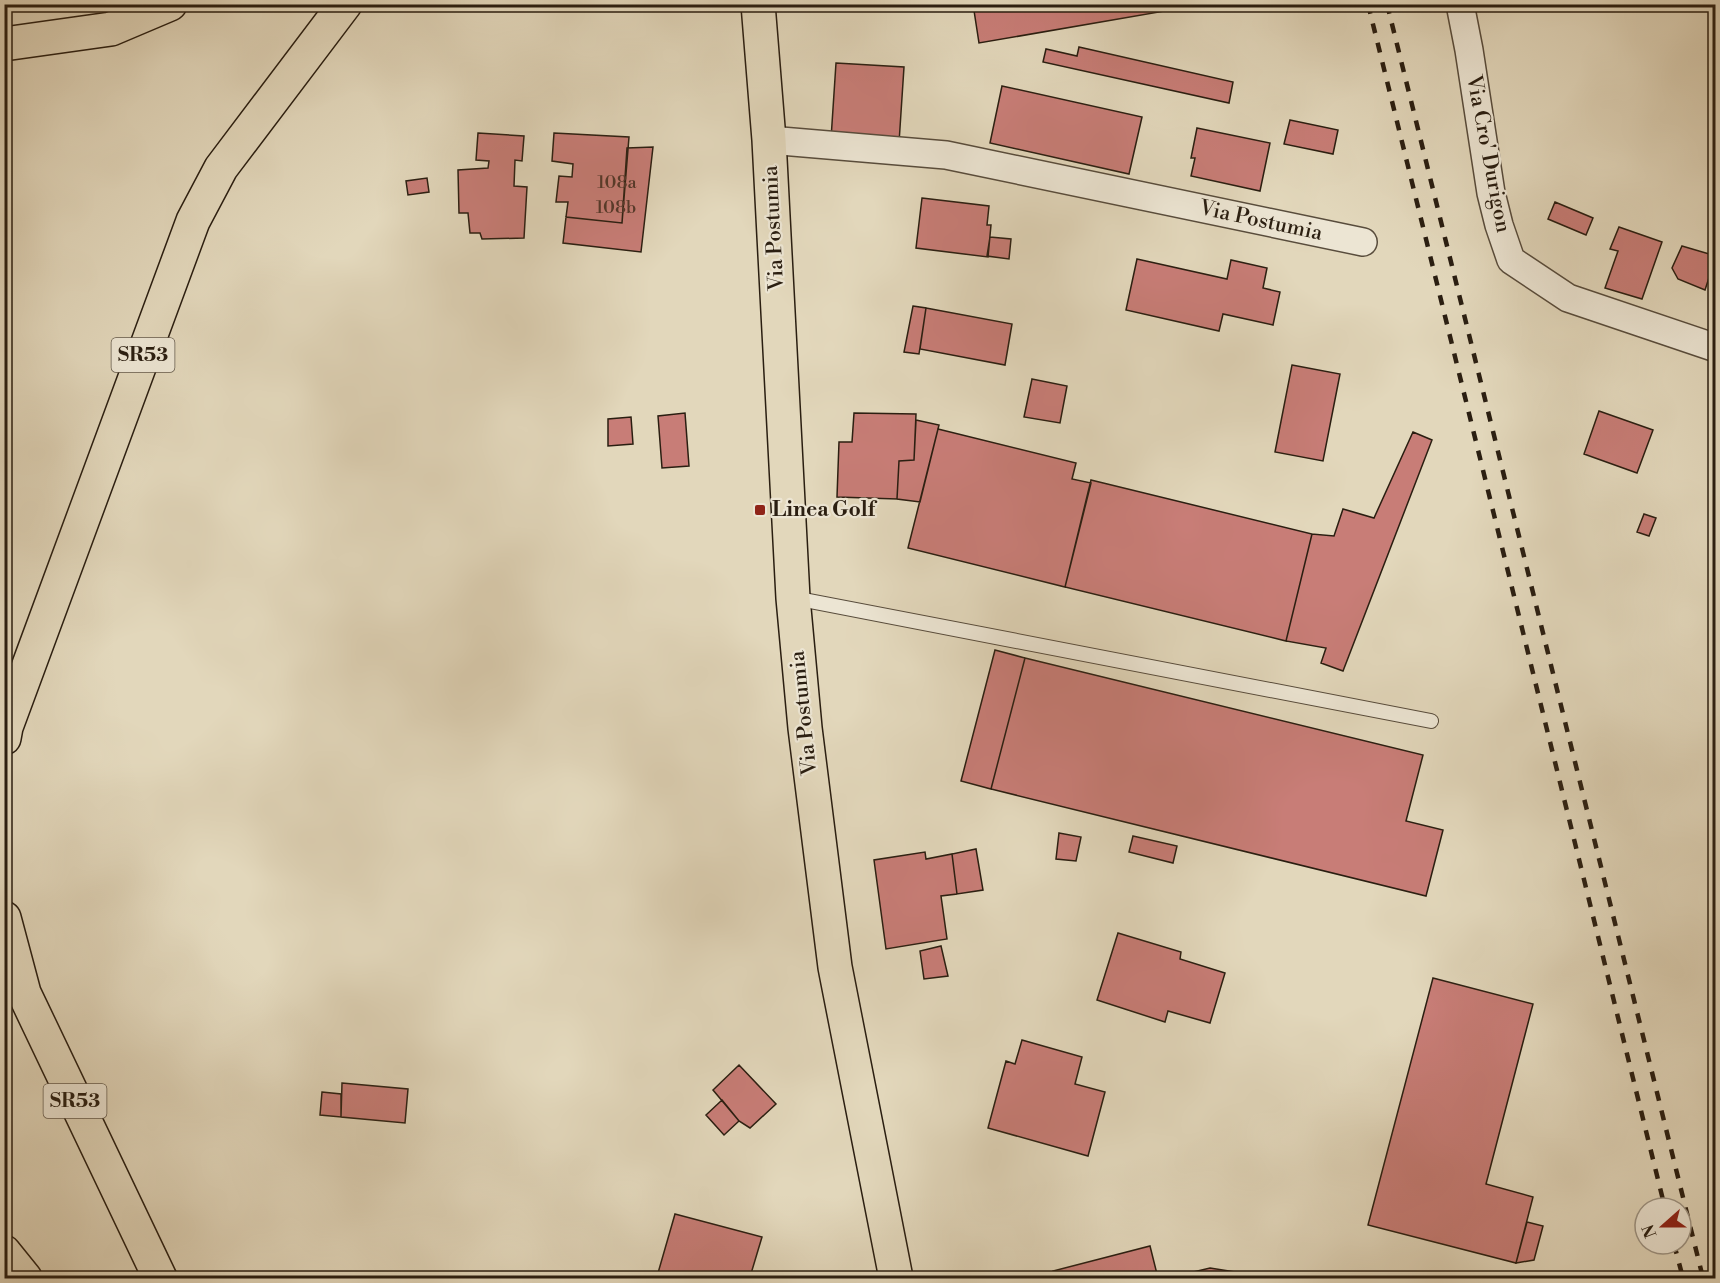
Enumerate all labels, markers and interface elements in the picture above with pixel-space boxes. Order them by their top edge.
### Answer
street label: Via Cro' Durigon [1460,72,1516,235]
street label: Via Postumia [758,164,790,292]
house number: 108a [597,171,638,194]
street label: Via Postumia [1196,195,1325,247]
house number: 108b [596,196,636,219]
road number: SR53 [112,338,174,372]
place label: Linea Golf [772,497,878,523]
marker: Linea Golf [753,503,767,517]
street label: Via Postumia [784,649,824,778]
road number: SR53 [44,1084,106,1118]
north arrow [1633,1196,1693,1256]
text: N [1638,1221,1662,1241]

